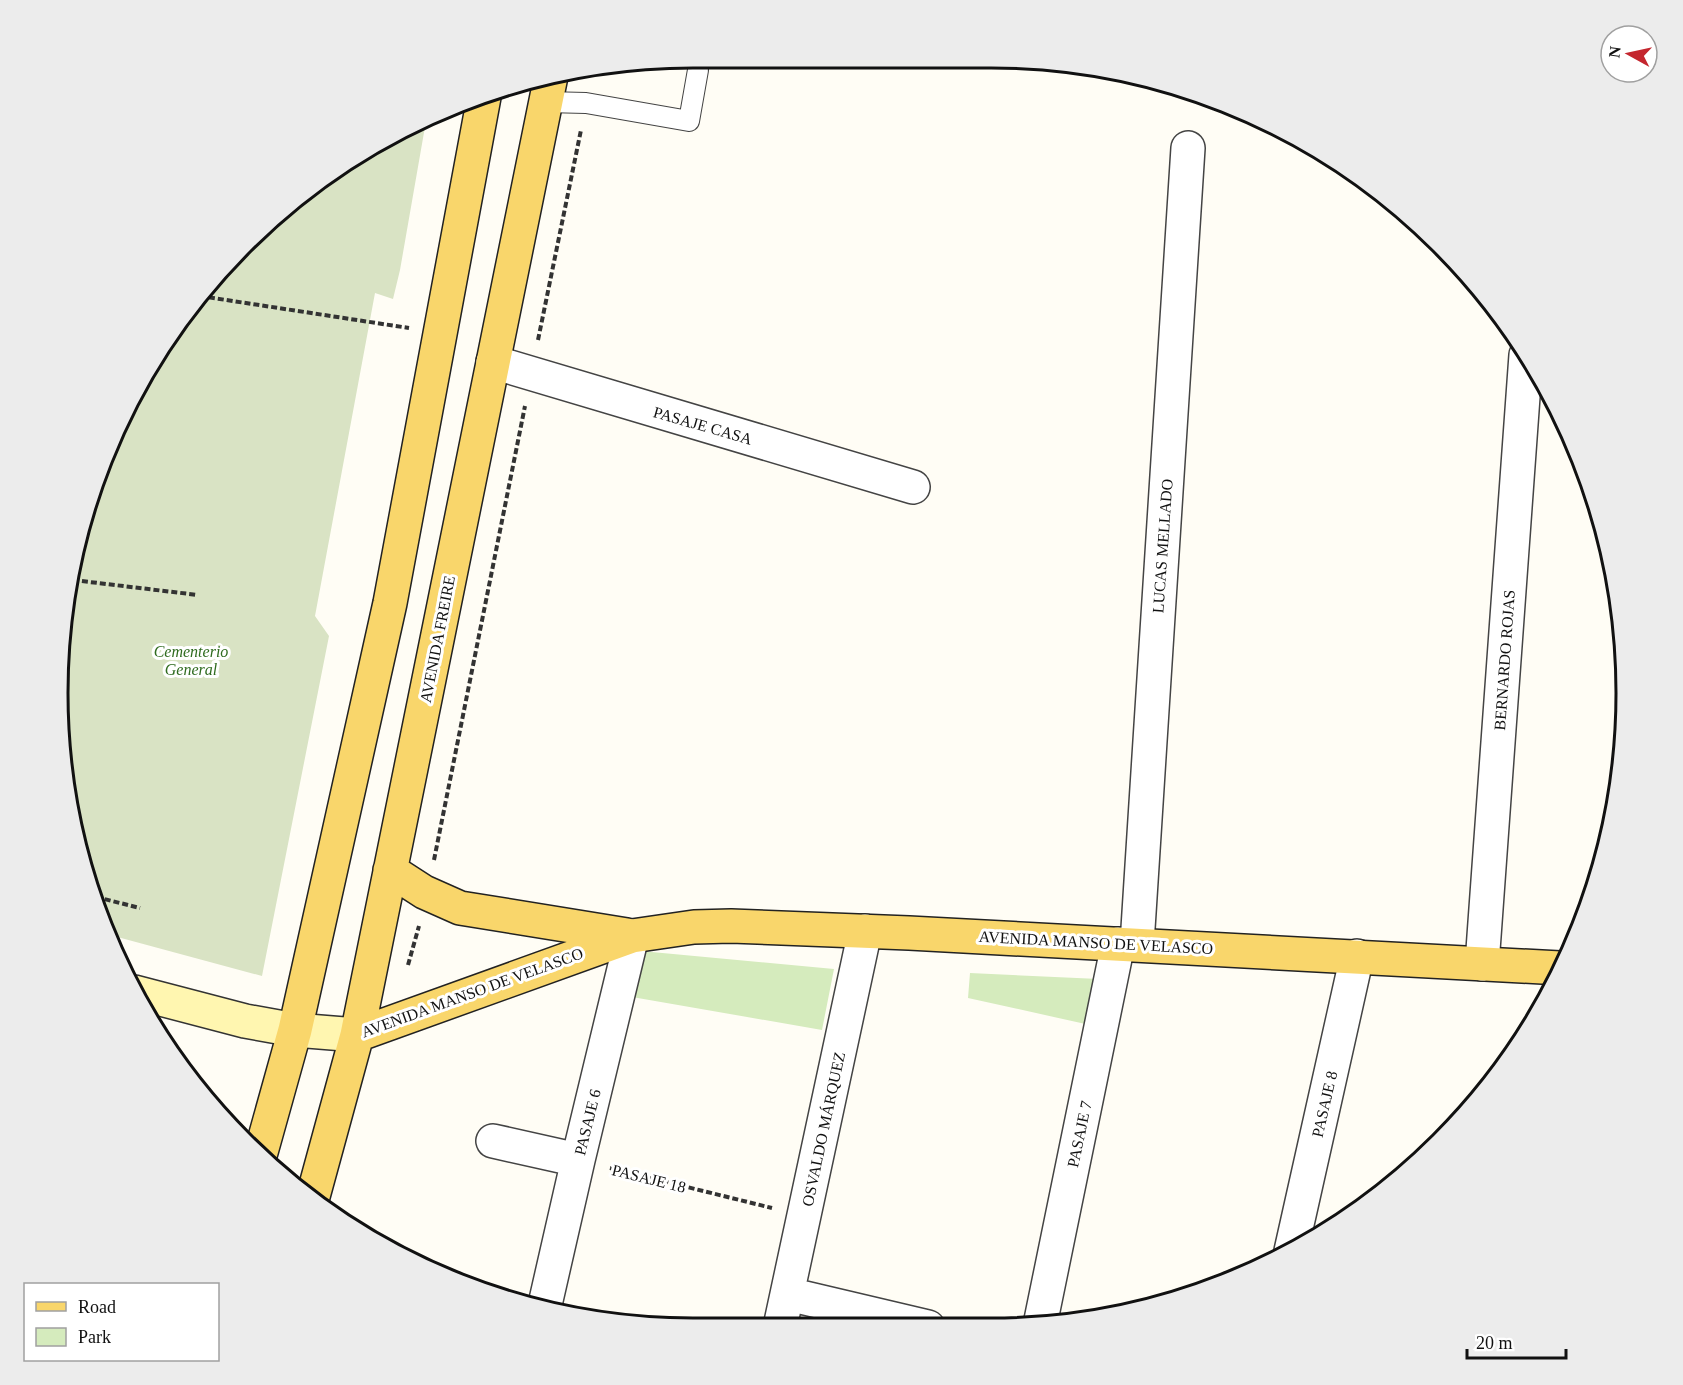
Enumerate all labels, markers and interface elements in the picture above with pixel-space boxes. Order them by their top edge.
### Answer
north arrow [1599,24,1659,84]
text: N [1605,45,1624,59]
street label: PASAJE CASA [651,403,755,448]
street label: LUCAS MELLADO [1149,478,1176,614]
street label: AVENIDA FREIRE [417,574,458,704]
street label: BERNARDO ROJAS [1491,589,1518,731]
park label: Cementerio General [154,643,228,678]
street label: AVENIDA MANSO DE VELASCO [978,928,1214,957]
street label: AVENIDA MANSO DE VELASCO [359,944,585,1041]
street label: OSVALDO MÁRQUEZ [798,1050,848,1208]
street label: PASAJE 8 [1309,1069,1340,1139]
street label: PASAJE 6 [571,1087,604,1157]
street label: PASAJE 7 [1064,1099,1095,1169]
street label: PASAJE 18 [610,1161,688,1196]
legend [24,1283,219,1361]
text: Road [78,1297,116,1317]
scale bar [1467,1322,1566,1360]
text: Park [78,1327,111,1347]
text: 20 m [1476,1333,1513,1353]

